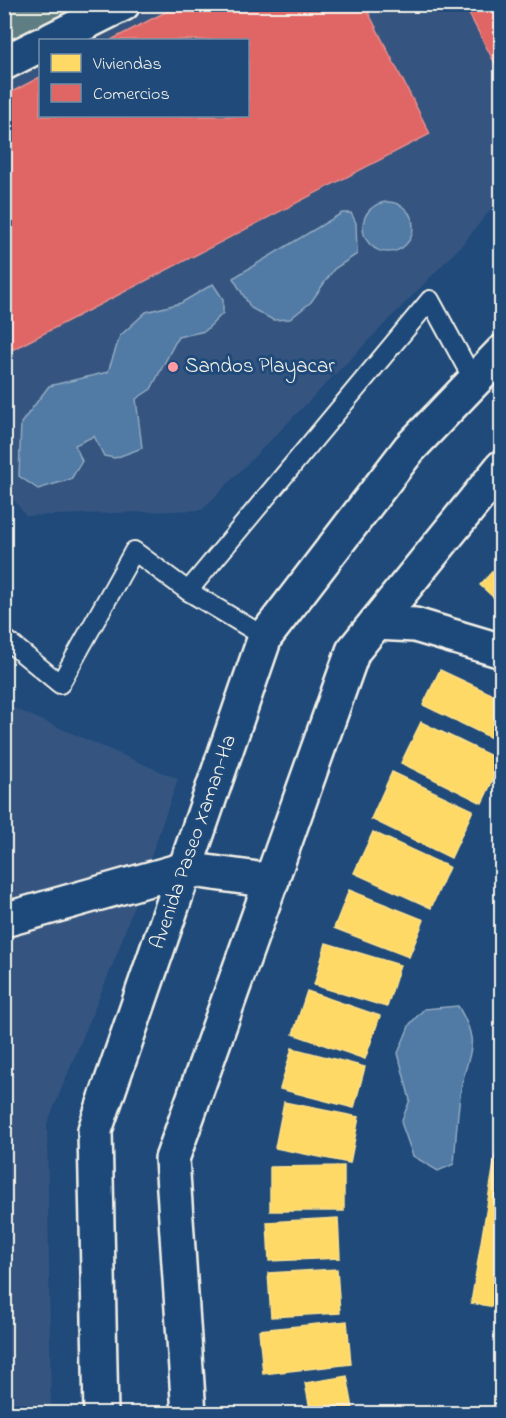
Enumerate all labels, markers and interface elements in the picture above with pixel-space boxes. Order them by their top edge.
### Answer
legend [39,39,249,117]
text: Viviendas [92,52,162,78]
text: Comercios [93,82,170,108]
place label: Sandos Playacar [185,352,335,384]
marker: Sandos Playacar [166,360,180,374]
street label: Avenida Paseo Xaman-Ha [143,731,245,953]

